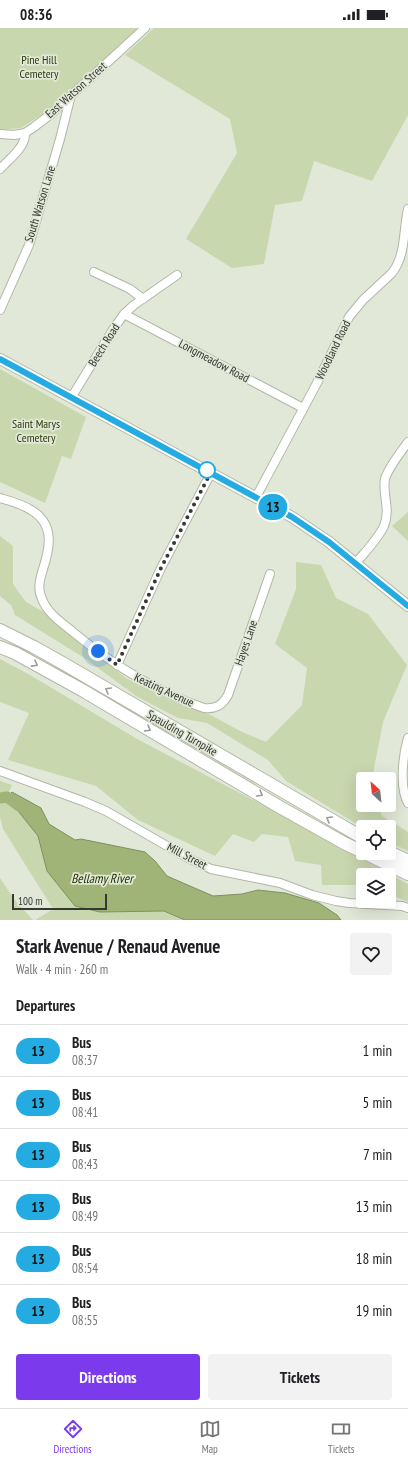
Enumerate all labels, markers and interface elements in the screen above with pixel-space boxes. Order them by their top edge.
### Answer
text: 08:36 [20,5,52,24]
park label: Pine Hill Cemetery [20,52,59,81]
street label: East Watson Street [42,58,110,121]
street label: South Watson Lane [21,164,58,244]
street label: Woodland Road [312,318,353,382]
street label: Beech Road [85,320,123,369]
street label: Longmeadow Road [176,336,252,385]
park label: Saint Marys Cemetery [12,416,60,445]
unlabelled marker [198,461,216,479]
line badge: 13 [255,494,291,520]
text: 13 [266,498,280,516]
street label: Hayes Lane [231,618,260,668]
your location [88,641,108,661]
one-way arrow [31,659,38,667]
street label: Keating Avenue [132,669,196,710]
one-way arrow [105,687,112,694]
street label: Spaulding Turnpike [144,706,220,759]
one-way arrow [144,724,151,731]
north arrow [356,772,396,812]
map controls [356,772,396,908]
one-way arrow [256,790,263,797]
one-way arrow [326,816,333,823]
button: locate [356,820,396,860]
street label: Mill Street [165,839,210,873]
button: layers [356,868,396,908]
water label: Bellamy River [71,870,135,887]
scale bar [12,892,107,911]
text: 100 m [18,894,42,908]
button: heart [350,933,392,975]
text: Stark Avenue / Renaud Avenue [16,934,220,958]
text: Walk · 4 min · 260 m [16,961,108,978]
text: Departures [16,996,75,1015]
text: Bus [72,1033,91,1052]
text: 1 min [362,1041,392,1060]
text: 13 [31,1042,45,1060]
text: 08:37 [72,1052,98,1069]
text: Bus [72,1085,91,1104]
text: 5 min [362,1093,392,1112]
text: 13 [31,1094,45,1112]
text: 08:41 [72,1104,98,1121]
text: Bus [72,1137,91,1156]
text: 7 min [363,1145,392,1164]
text: 13 [31,1146,45,1164]
text: 08:43 [72,1156,98,1173]
text: Bus [72,1189,91,1208]
text: 13 min [356,1197,392,1216]
text: 13 [31,1198,45,1216]
text: 08:49 [72,1208,98,1225]
text: Bus [72,1241,91,1260]
text: 18 min [356,1249,392,1268]
text: 13 [31,1250,45,1268]
text: 08:54 [72,1260,98,1277]
text: Bus [72,1293,91,1312]
text: 19 min [356,1301,392,1320]
text: 13 [31,1302,45,1320]
text: 08:55 [72,1312,98,1329]
button: Directions [16,1354,200,1400]
button: Tickets [208,1354,392,1400]
tab: Directions [54,1418,92,1456]
tab: Map [199,1418,221,1456]
tab: Tickets [328,1418,354,1456]

